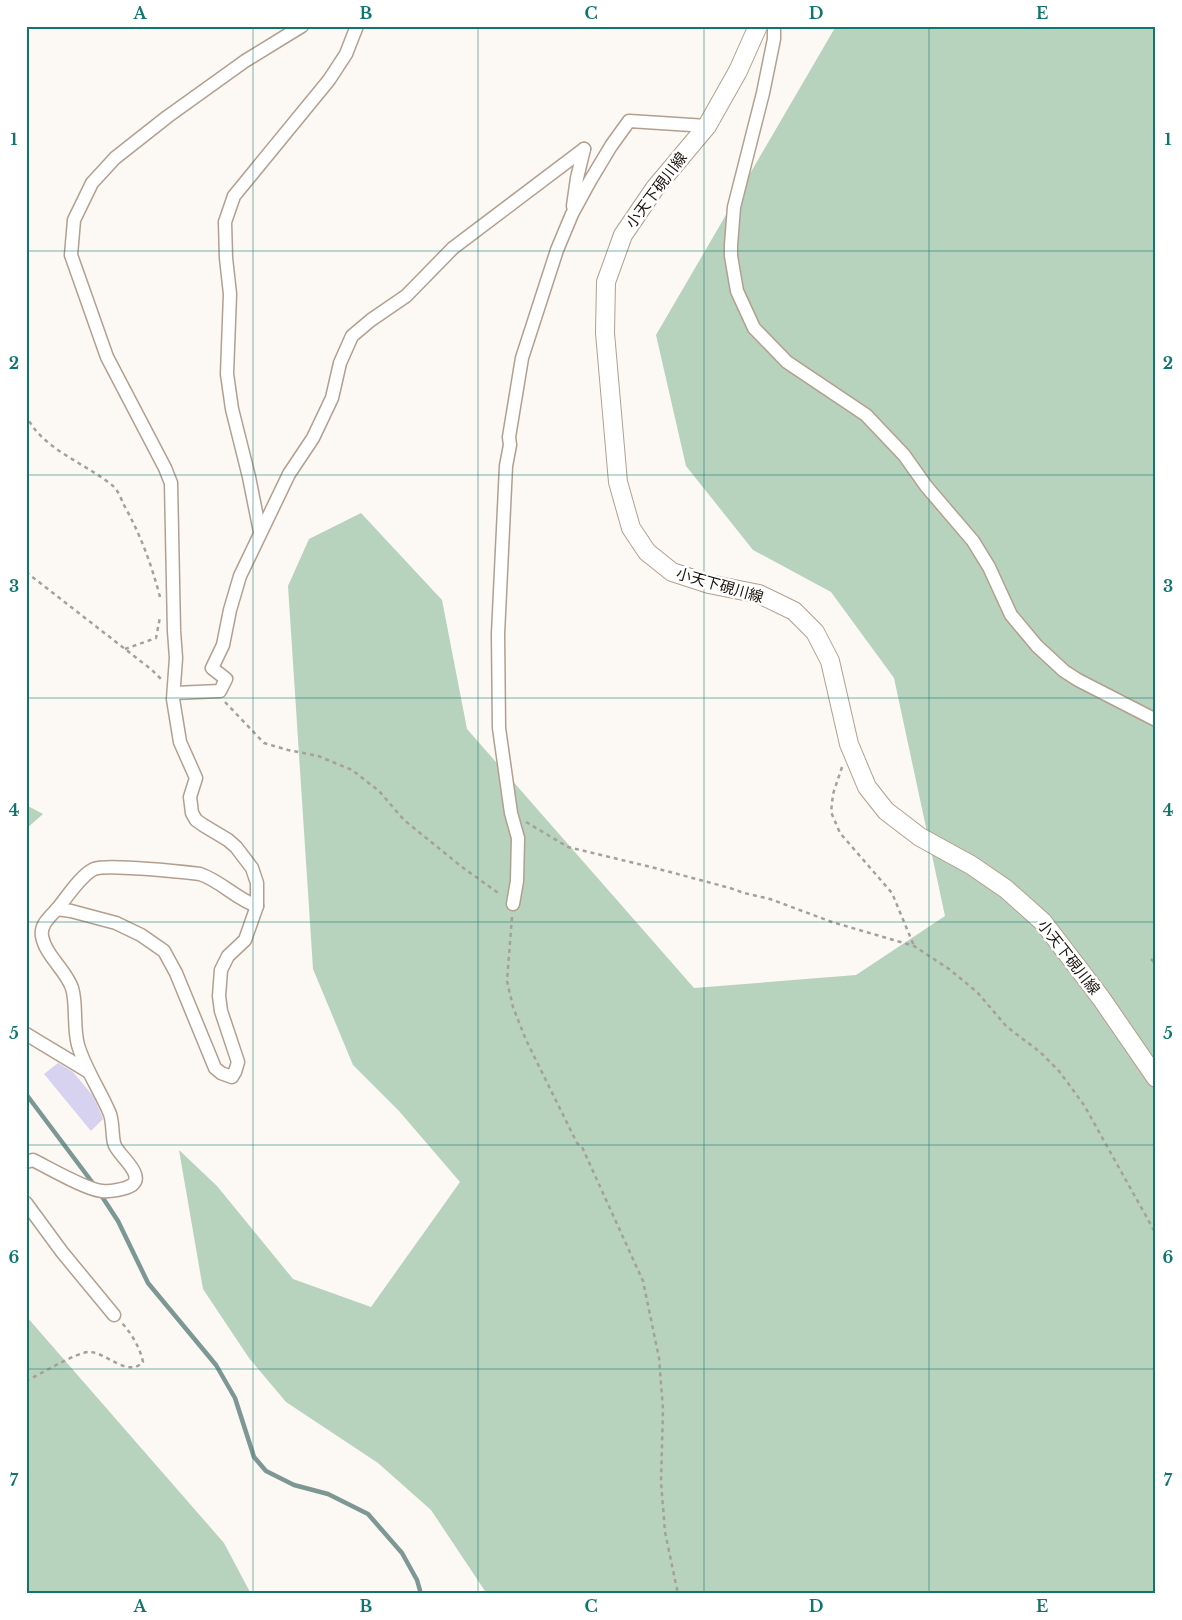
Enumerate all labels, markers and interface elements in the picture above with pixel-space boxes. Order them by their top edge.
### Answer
text: A [133,3,148,23]
text: B [360,3,373,23]
text: C [584,3,598,23]
text: D [809,3,823,23]
text: E [1036,3,1048,23]
text: 1 [11,129,18,149]
text: 1 [1165,129,1172,149]
street label: 小天下硯川線 [621,148,691,232]
text: 2 [9,353,19,373]
text: 2 [1163,353,1173,373]
street label: 小天下硯川線 [674,563,766,607]
text: 3 [9,576,19,596]
text: 3 [1163,576,1173,596]
text: 4 [9,800,19,820]
text: 4 [1163,800,1173,820]
street label: 小天下硯川線 [1034,916,1104,998]
text: 5 [9,1023,19,1043]
text: 5 [1163,1023,1173,1043]
text: 6 [9,1247,20,1267]
text: 6 [1163,1247,1174,1267]
text: 7 [10,1470,19,1490]
text: 7 [1164,1470,1173,1490]
text: A [133,1596,148,1616]
text: B [360,1596,373,1616]
text: C [584,1596,598,1616]
text: D [809,1596,823,1616]
text: E [1036,1596,1048,1616]

